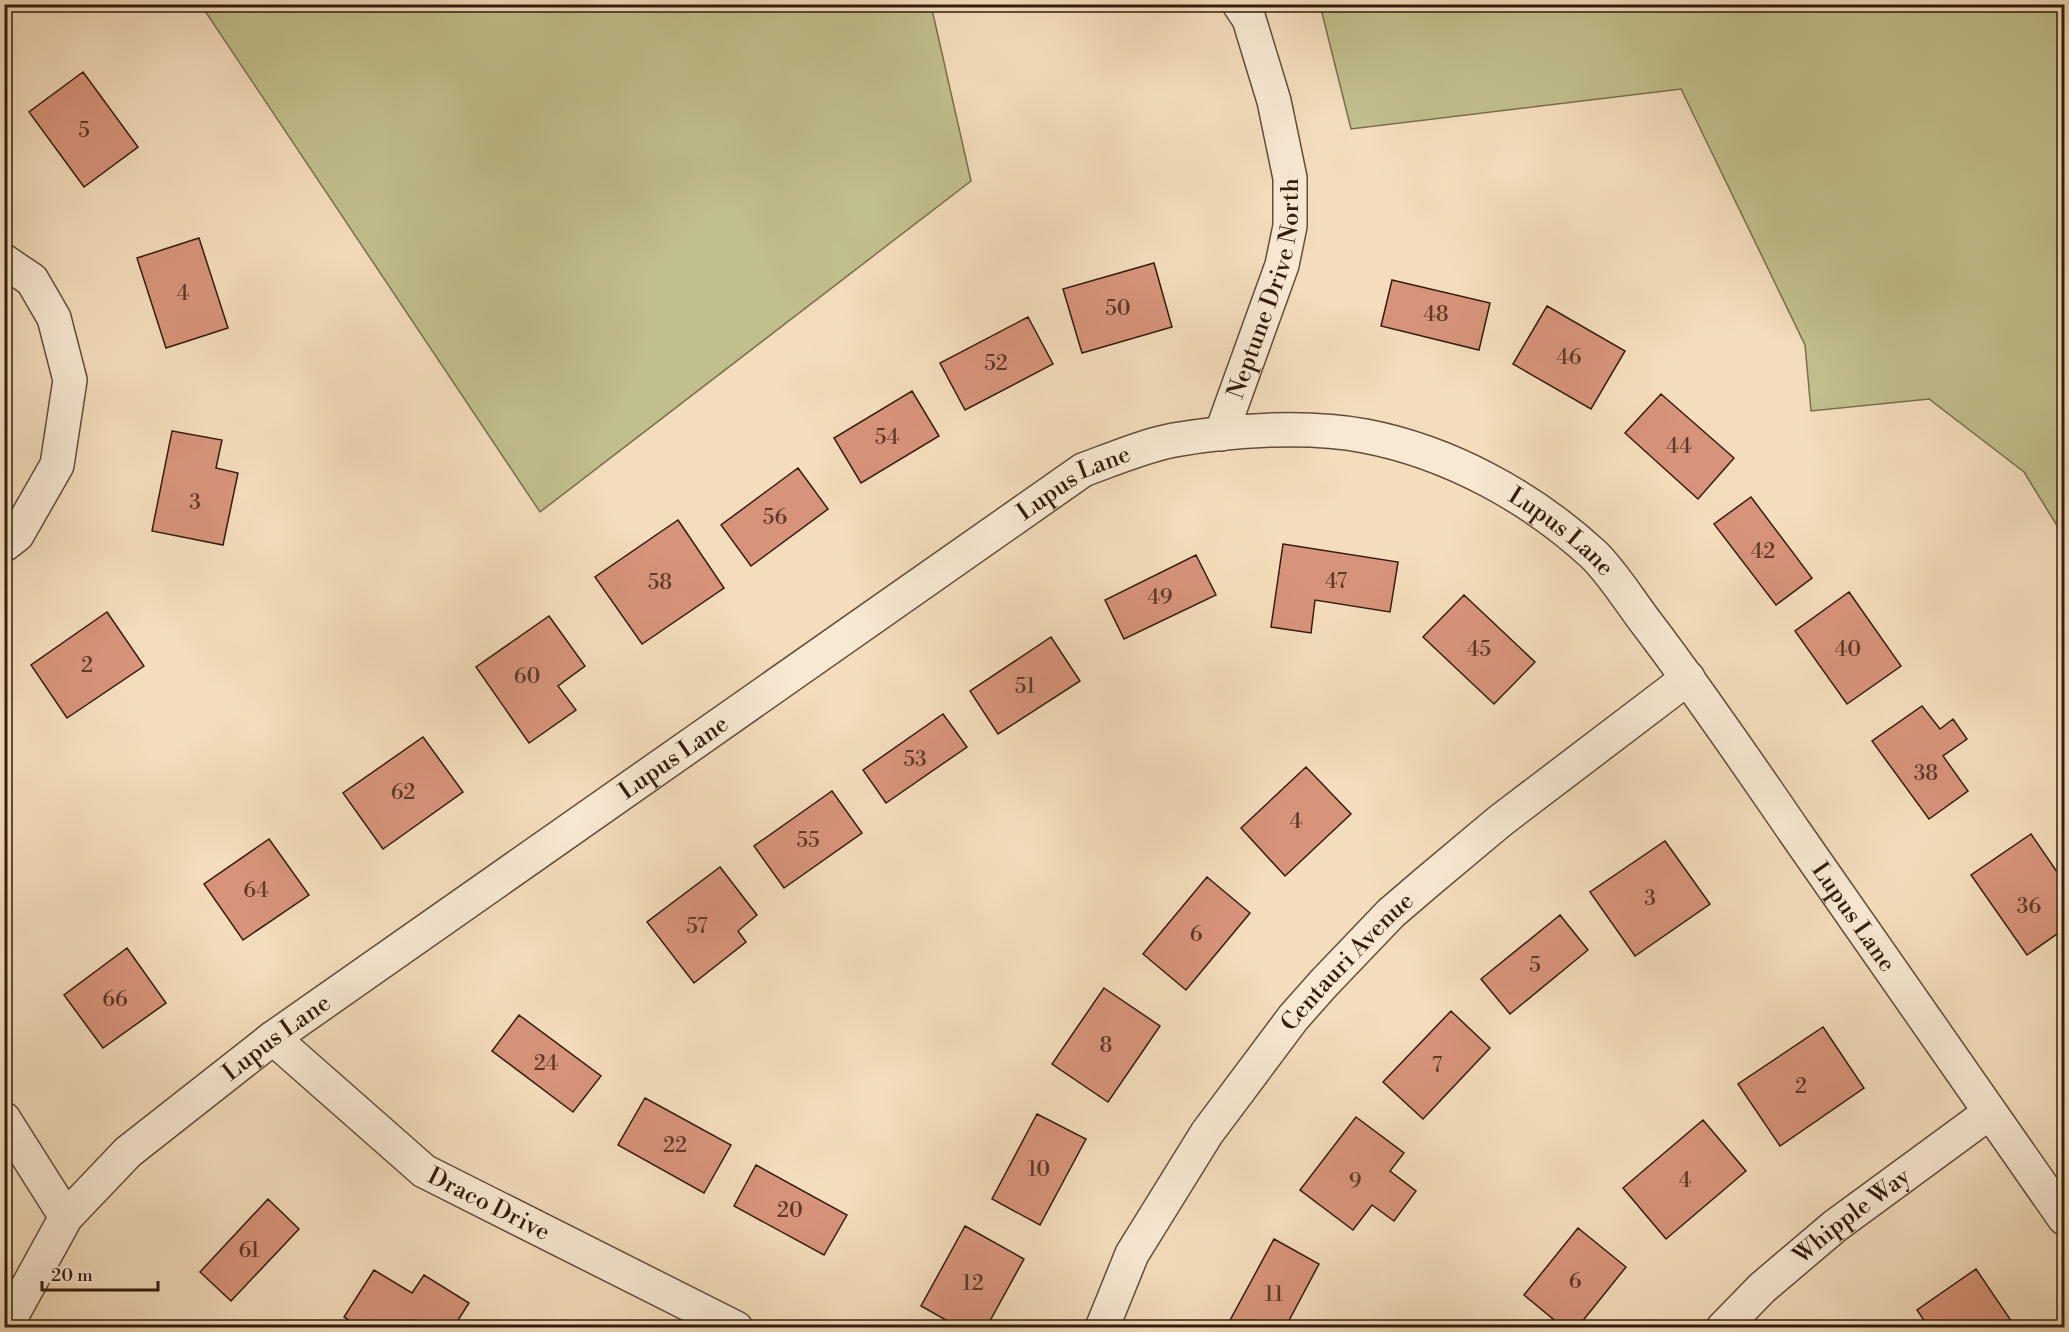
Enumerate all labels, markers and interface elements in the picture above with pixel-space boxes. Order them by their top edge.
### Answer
house number: 5 [78,118,90,144]
street label: Neptune Drive North [1221,178,1306,403]
house number: 4 [177,281,189,307]
house number: 50 [1105,296,1131,322]
house number: 48 [1423,302,1449,328]
house number: 46 [1556,345,1582,371]
house number: 52 [984,351,1008,377]
house number: 54 [875,425,899,451]
house number: 44 [1666,434,1692,460]
street label: Lupus Lane [1011,440,1135,528]
street label: Lupus Lane [1503,481,1620,582]
house number: 3 [189,490,201,516]
house number: 56 [763,505,787,531]
house number: 42 [1751,539,1775,565]
house number: 47 [1325,569,1348,595]
house number: 58 [648,570,672,596]
house number: 49 [1147,585,1173,611]
house number: 45 [1467,637,1491,663]
house number: 40 [1835,637,1861,663]
house number: 2 [81,653,93,679]
house number: 60 [514,664,540,690]
house number: 51 [1015,674,1035,700]
street label: Lupus Lane [613,709,735,807]
house number: 53 [903,747,927,773]
house number: 38 [1914,761,1938,787]
house number: 62 [391,780,415,806]
house number: 4 [1290,809,1302,835]
house number: 55 [796,828,820,854]
street label: Lupus Lane [1804,857,1902,978]
house number: 64 [243,878,269,904]
street label: Centauri Avenue [1275,886,1420,1037]
house number: 3 [1644,886,1656,912]
house number: 36 [2017,894,2041,920]
house number: 57 [686,914,708,940]
house number: 6 [1190,922,1203,948]
house number: 5 [1529,953,1541,979]
house number: 66 [102,987,128,1013]
street label: Lupus Lane [217,988,337,1088]
house number: 8 [1100,1033,1112,1059]
house number: 24 [534,1051,558,1077]
house number: 7 [1432,1053,1443,1079]
house number: 2 [1795,1074,1807,1100]
house number: 22 [663,1133,687,1159]
house number: 10 [1028,1157,1050,1183]
street label: Draco Drive [423,1161,555,1248]
street label: Whipple Way [1787,1162,1917,1272]
house number: 4 [1679,1168,1691,1194]
house number: 9 [1349,1169,1361,1195]
house number: 20 [777,1198,803,1224]
house number: 61 [238,1238,260,1264]
scale bar [42,1254,158,1292]
text: 20 m [51,1264,93,1287]
house number: 6 [1569,1269,1582,1295]
house number: 12 [962,1271,984,1297]
house number: 11 [1265,1282,1283,1308]

